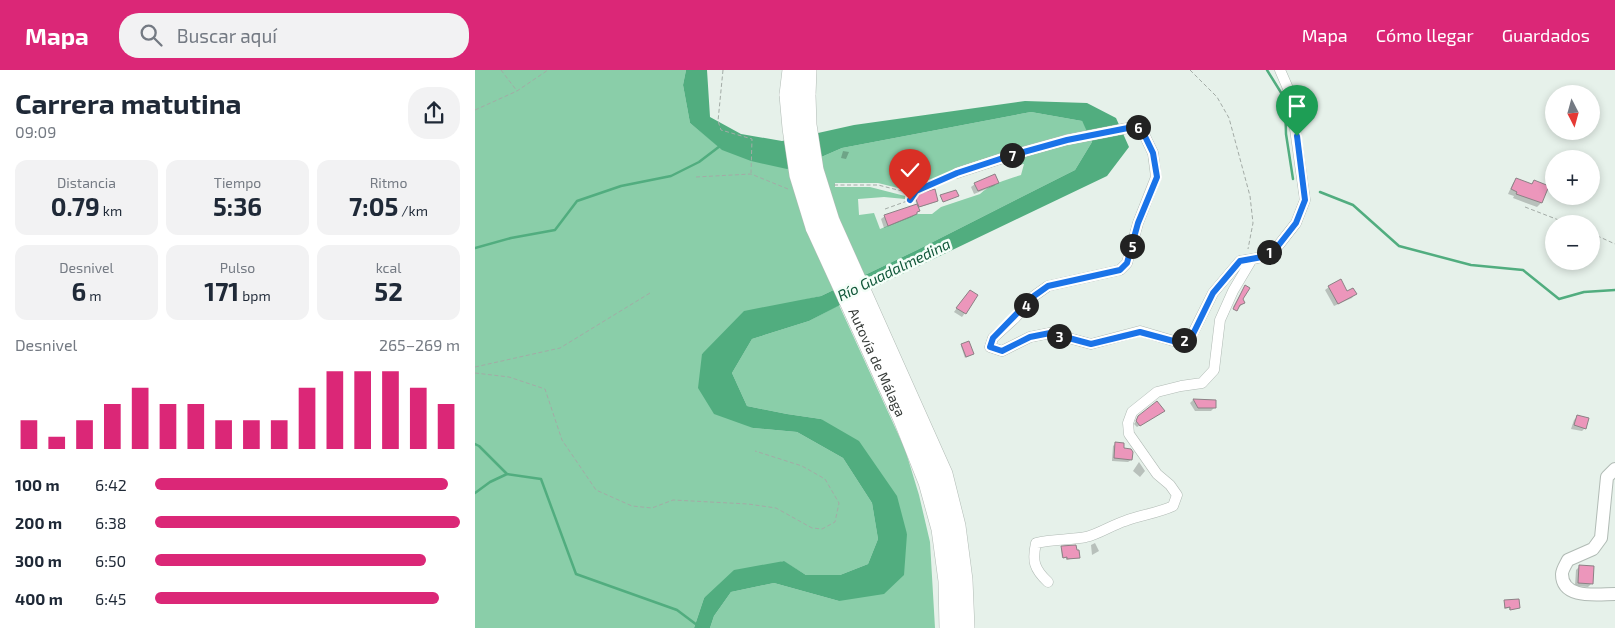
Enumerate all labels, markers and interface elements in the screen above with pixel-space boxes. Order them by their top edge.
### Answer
search box [119,13,469,58]
text: Mapa [25,21,89,50]
icon: search [137,21,165,49]
text: Buscar aquí [177,24,277,47]
text: Mapa [1302,24,1348,46]
text: Cómo llegar [1376,24,1474,46]
text: Guardados [1502,24,1590,46]
pin [1276,85,1318,136]
north arrow [1545,85,1600,140]
map controls [1545,85,1600,270]
text: Carrera matutina [15,86,241,120]
button: share [408,87,460,139]
icon: arrive [1283,92,1311,120]
pin: 6 [1125,114,1151,140]
text: 6 [1134,119,1143,136]
text: 09:09 [15,122,56,141]
pin: 7 [999,142,1025,168]
text: 7 [1009,147,1016,164]
pin [889,149,931,200]
button: + [1545,150,1600,205]
icon: check [896,156,924,184]
text: Distancia [57,174,116,191]
text: Tiempo [214,174,261,191]
text: Ritmo [370,174,407,191]
text: 0.79 [51,191,100,221]
text: 5:36 [213,191,262,221]
text: 7:05 [349,191,398,221]
text: km [100,202,122,219]
text: /km [398,202,428,219]
button: − [1545,215,1600,270]
water label: Río Guadalmedina [834,234,953,304]
pin: 5 [1119,234,1145,258]
text: 5 [1129,238,1136,255]
pin: 1 [1257,240,1281,264]
text: 1 [1266,244,1273,261]
text: Desnivel [59,259,114,276]
text: Pulso [220,259,255,276]
text: kcal [376,259,401,276]
text: 6 [71,276,86,306]
text: 171 [204,276,239,306]
text: 52 [374,276,403,306]
text: m [86,287,102,304]
text: bpm [239,287,271,304]
pin: 4 [1013,292,1039,318]
text: 4 [1022,297,1031,314]
street label: Autovía de Málaga [845,305,910,419]
pin: 3 [1047,324,1071,348]
text: 3 [1056,328,1063,345]
pin: 2 [1171,328,1197,352]
text: 2 [1180,332,1189,349]
text: Desnivel [15,335,77,354]
text: 265–269 m [379,335,460,354]
text: 100 m [15,475,60,494]
text: 6:42 [95,475,127,494]
text: 200 m [15,513,62,532]
text: 6:38 [95,513,127,532]
text: 300 m [15,551,62,570]
text: 6:50 [95,551,126,570]
text: 400 m [15,589,63,608]
text: 6:45 [95,589,126,608]

